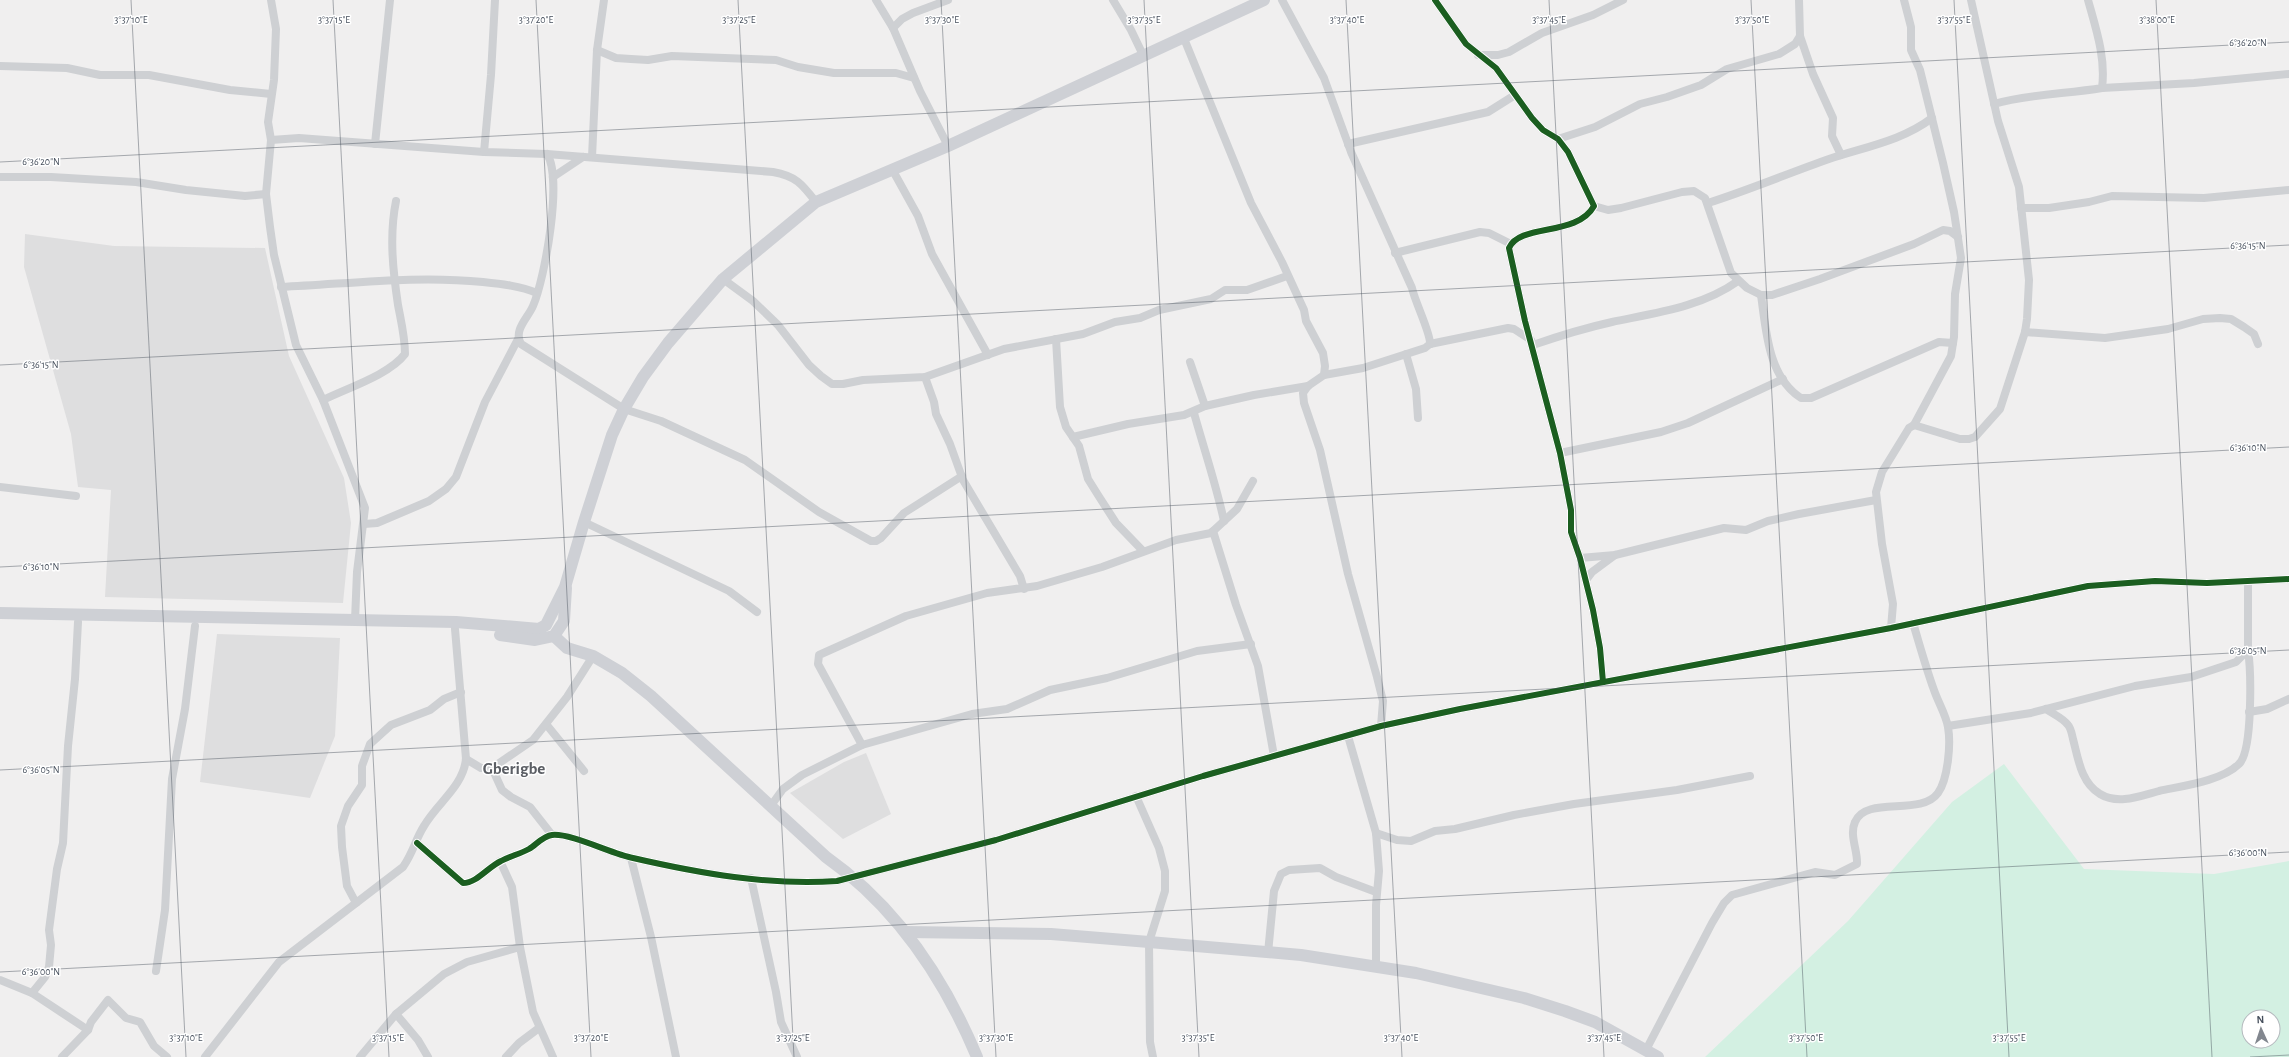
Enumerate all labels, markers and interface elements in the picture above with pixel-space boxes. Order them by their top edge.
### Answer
text: 3°37'10"E [114,15,148,25]
text: 3°37'15"E [318,15,350,25]
text: 3°37'20"E [519,15,553,25]
text: 3°37'25"E [722,15,756,25]
text: 3°37'30"E [925,15,959,25]
text: 3°37'35"E [1128,15,1161,25]
text: 3°37'40"E [1330,15,1365,25]
text: 3°37'45"E [1532,15,1566,25]
text: 3°37'50"E [1735,15,1769,25]
text: 3°37'55"E [1938,15,1971,25]
text: 3°38'00"E [2139,15,2175,25]
text: 6°36'20"N [2229,38,2267,48]
text: 6°36'20"N [22,157,60,167]
text: 6°36'15"N [2230,241,2266,251]
text: 6°36'15"N [23,360,59,370]
text: 6°36'10"N [2230,443,2266,453]
text: 6°36'10"N [23,562,59,572]
text: 6°36'05"N [2229,646,2267,656]
district label: Gberigbe [483,760,545,777]
text: 6°36'05"N [22,765,60,775]
text: 6°36'00"N [2229,848,2267,858]
text: 6°36'00"N [22,967,60,977]
north arrow [2241,1009,2281,1049]
text: N [2256,1014,2265,1025]
text: 3°37'10"E [169,1033,203,1043]
text: 3°37'15"E [372,1033,404,1043]
text: 3°37'20"E [574,1033,608,1043]
text: 3°37'25"E [776,1033,810,1043]
text: 3°37'30"E [979,1033,1013,1043]
text: 3°37'35"E [1182,1033,1215,1043]
text: 3°37'40"E [1384,1033,1419,1043]
text: 3°37'45"E [1587,1033,1621,1043]
text: 3°37'50"E [1789,1033,1823,1043]
text: 3°37'55"E [1993,1033,2026,1043]

